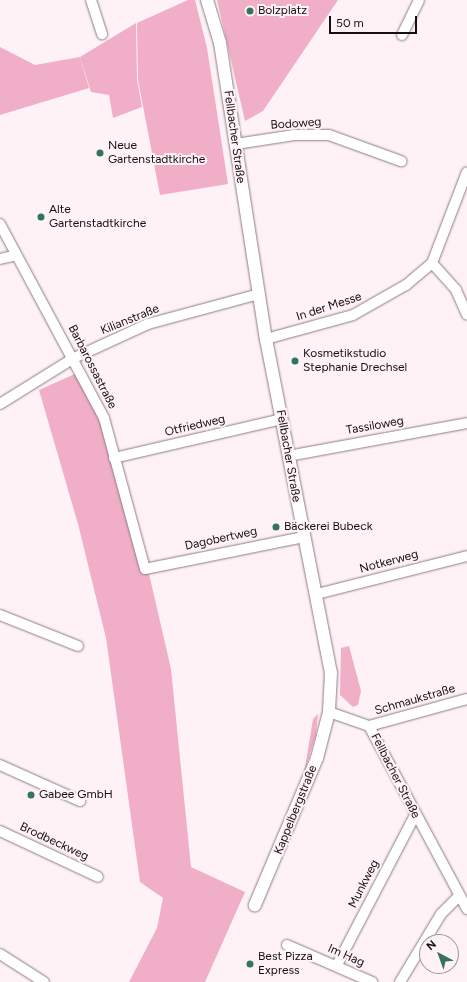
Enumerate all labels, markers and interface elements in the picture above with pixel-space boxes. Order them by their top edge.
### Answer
place label: Bolzplatz [258,4,307,18]
marker: Bolzplatz [245,6,255,16]
scale bar [331,8,419,34]
text: 50 m [336,16,364,30]
street label: Fellbacher Straße [220,90,248,184]
street label: Bodoweg [270,115,322,133]
place label: Neue Gartenstadtkirche [108,139,205,167]
marker: Neue Gartenstadtkirche [95,148,105,158]
place label: Alte Gartenstadtkirche [49,203,146,231]
marker: Alte Gartenstadtkirche [36,212,46,222]
street label: In der Messe [294,290,364,324]
street label: Kilianstraße [99,302,161,338]
street label: Barbarossastraße [65,322,119,412]
place label: Kosmetikstudio Stephanie Drechsel [303,347,407,375]
marker: Kosmetikstudio Stephanie Drechsel [290,356,300,366]
street label: Fellbacher Straße [273,409,303,503]
street label: Otfriedweg [163,412,227,440]
street label: Tassiloweg [345,414,405,438]
place label: Bäckerei Bubeck [284,520,372,534]
marker: Bäckerei Bubeck [271,522,281,532]
street label: Dagobertweg [184,524,258,554]
street label: Notkerweg [358,547,420,577]
street label: Schmaukstraße [373,682,457,718]
street label: Fellbacher Straße [367,731,423,821]
street label: Kappelbergstraße [272,763,320,857]
place label: Gabee GmbH [39,788,113,802]
marker: Gabee GmbH [26,790,36,800]
street label: Brodbeckweg [17,820,91,864]
street label: Munkweg [346,857,382,911]
north arrow [419,934,459,974]
text: N [424,938,439,953]
street label: Im Hag [325,942,367,970]
place label: Best Pizza Express [258,950,313,978]
marker: Best Pizza Express [245,959,255,969]

